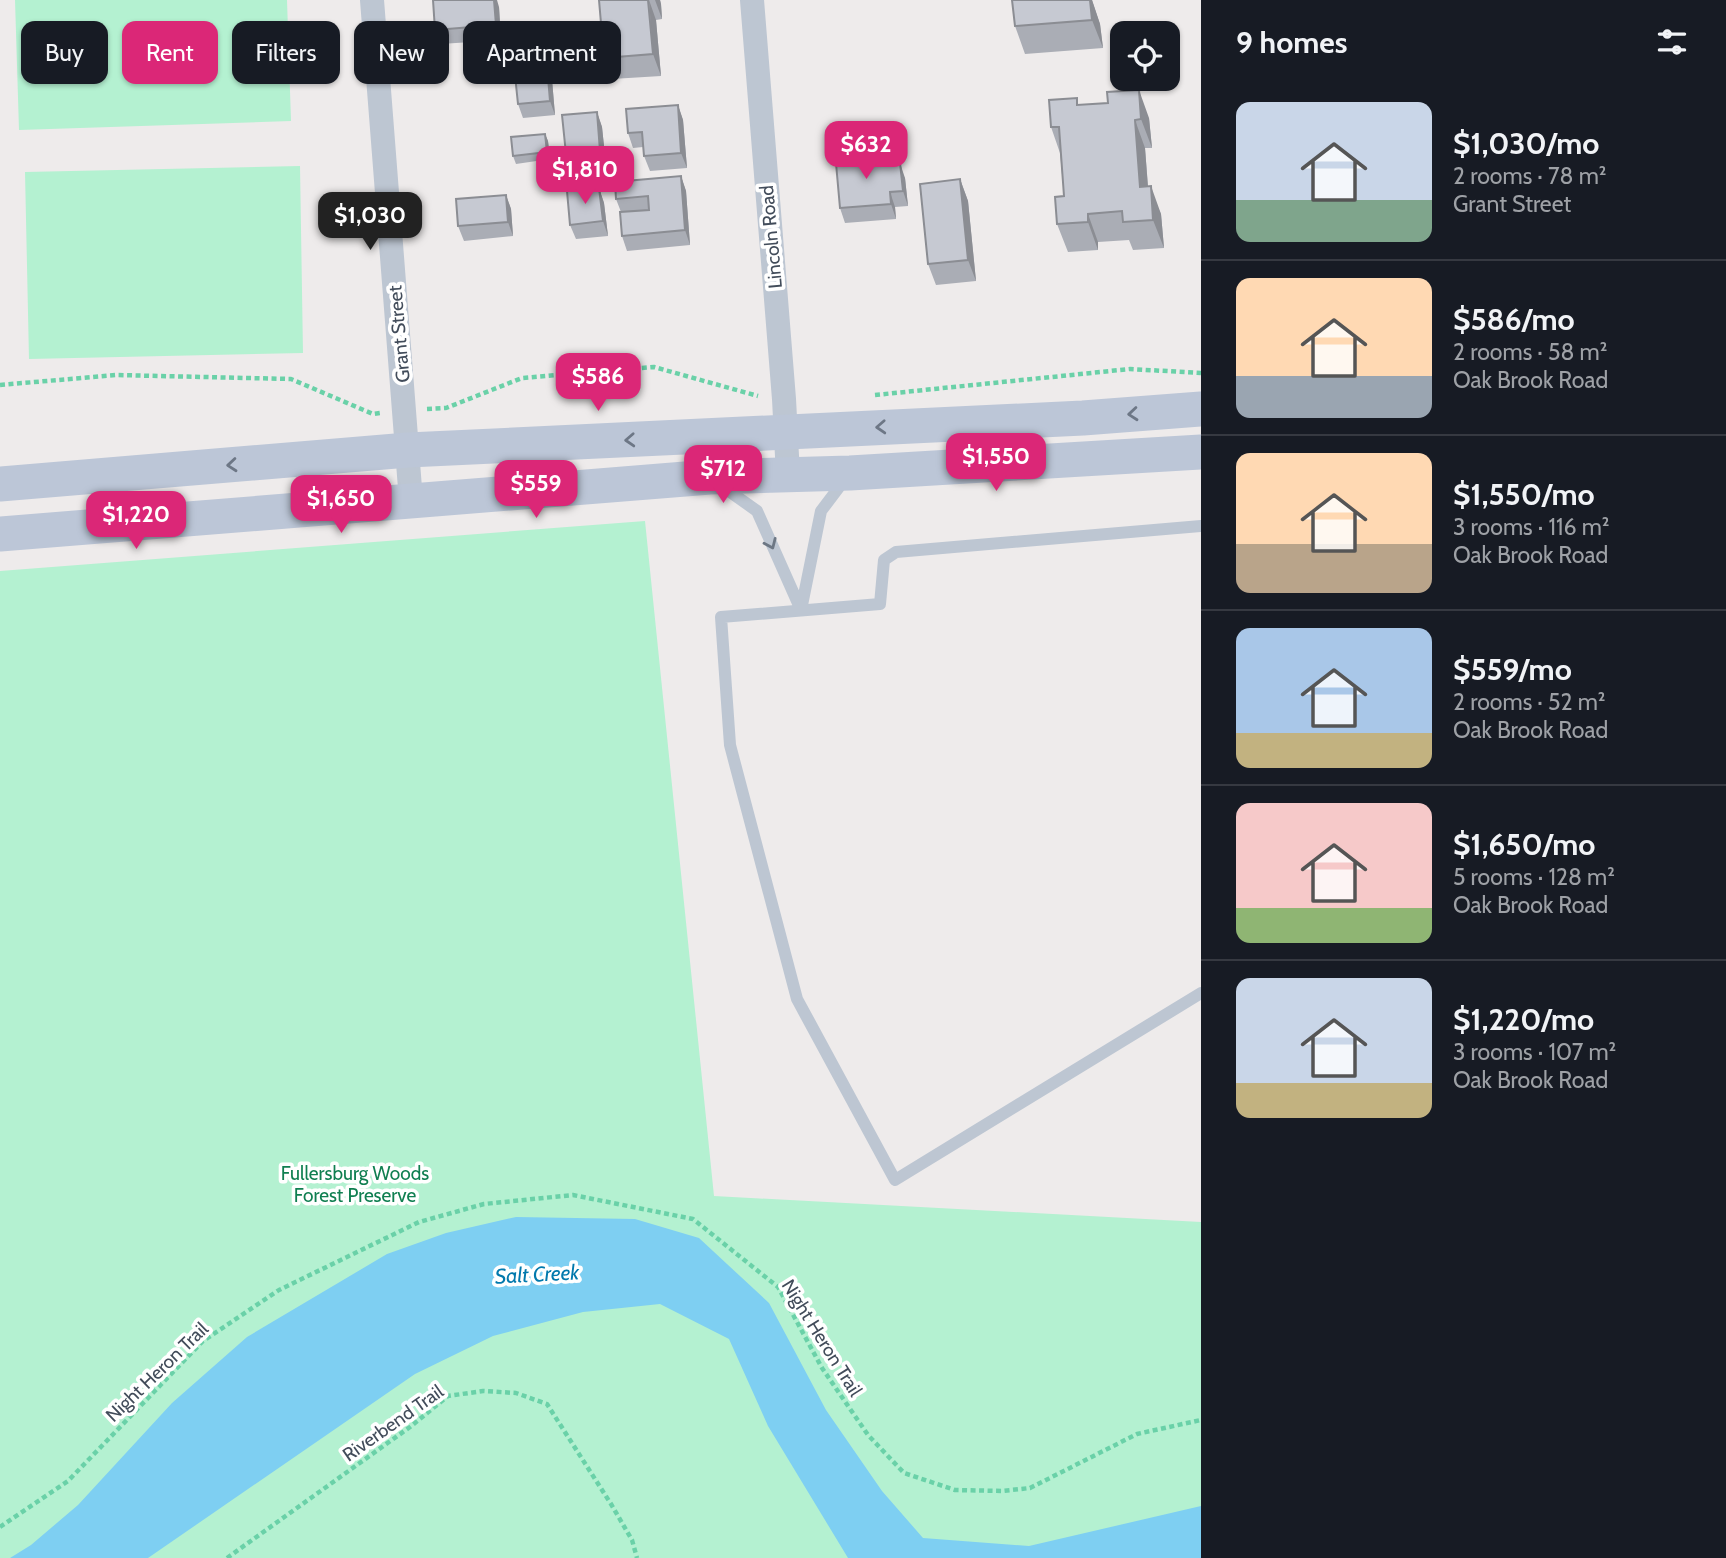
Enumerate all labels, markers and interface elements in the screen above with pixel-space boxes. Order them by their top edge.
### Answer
chip: Buy [21,21,108,84]
chip: Rent [122,21,218,84]
chip: Filters [232,21,340,84]
chip: New [354,21,449,84]
chip: Apartment [463,21,621,84]
map controls [1110,21,1180,91]
button: locate [1110,21,1180,91]
icon: filters [1653,23,1691,61]
text: 9 homes [1236,24,1347,61]
pin: $632 [825,122,907,181]
text: $1,030/mo [1453,125,1599,162]
text: $632 [841,130,891,158]
icon: home [1292,130,1376,214]
pin: $1,810 [528,146,642,206]
text: $1,810 [552,155,618,183]
text: 2 rooms · 78 m² [1453,162,1607,190]
street label: Lincoln Road [755,184,787,290]
text: Grant Street [1453,190,1571,218]
pin: $1,030 [313,192,427,252]
text: $1,030 [334,201,406,229]
street label: Grant Street [383,284,415,384]
text: $586/mo [1453,301,1575,338]
icon: home [1292,306,1376,390]
text: 2 rooms · 58 m² [1453,338,1607,366]
pin: $586 [557,354,639,413]
text: $586 [572,362,624,390]
text: Oak Brook Road [1453,366,1608,394]
one-way arrow [1127,406,1138,421]
one-way arrow [876,420,887,435]
one-way arrow [624,432,635,447]
pin: $1,550 [939,434,1053,493]
text: $1,550 [962,442,1030,470]
pin: $712 [682,446,764,505]
text: $712 [700,454,746,482]
one-way arrow [226,457,237,472]
pin: $559 [495,461,577,520]
text: $559 [511,469,561,497]
pin: $1,650 [284,476,398,535]
text: $1,550/mo [1453,476,1595,513]
icon: home [1292,481,1376,565]
text: $1,650 [307,484,375,512]
pin: $1,220 [79,491,193,551]
text: $1,220 [102,500,170,528]
text: 3 rooms · 116 m² [1453,513,1609,541]
one-way arrow [763,536,777,549]
text: Oak Brook Road [1453,541,1608,569]
text: $559/mo [1453,651,1572,688]
icon: home [1292,656,1376,740]
text: 2 rooms · 52 m² [1453,688,1606,716]
text: Oak Brook Road [1453,716,1608,744]
text: $1,650/mo [1453,826,1595,863]
icon: home [1292,831,1376,915]
text: 5 rooms · 128 m² [1453,863,1615,891]
text: Oak Brook Road [1453,891,1608,919]
text: $1,220/mo [1453,1001,1594,1038]
icon: home [1292,1006,1376,1090]
text: 3 rooms · 107 m² [1453,1038,1616,1066]
text: Oak Brook Road [1453,1066,1608,1094]
park label: Fullersburg Woods Forest Preserve [281,1162,429,1207]
water label: Salt Creek [494,1259,581,1289]
street label: Night Heron Trail [777,1275,867,1401]
street label: Night Heron Trail [101,1317,213,1427]
street label: Riverbend Trail [338,1379,448,1466]

